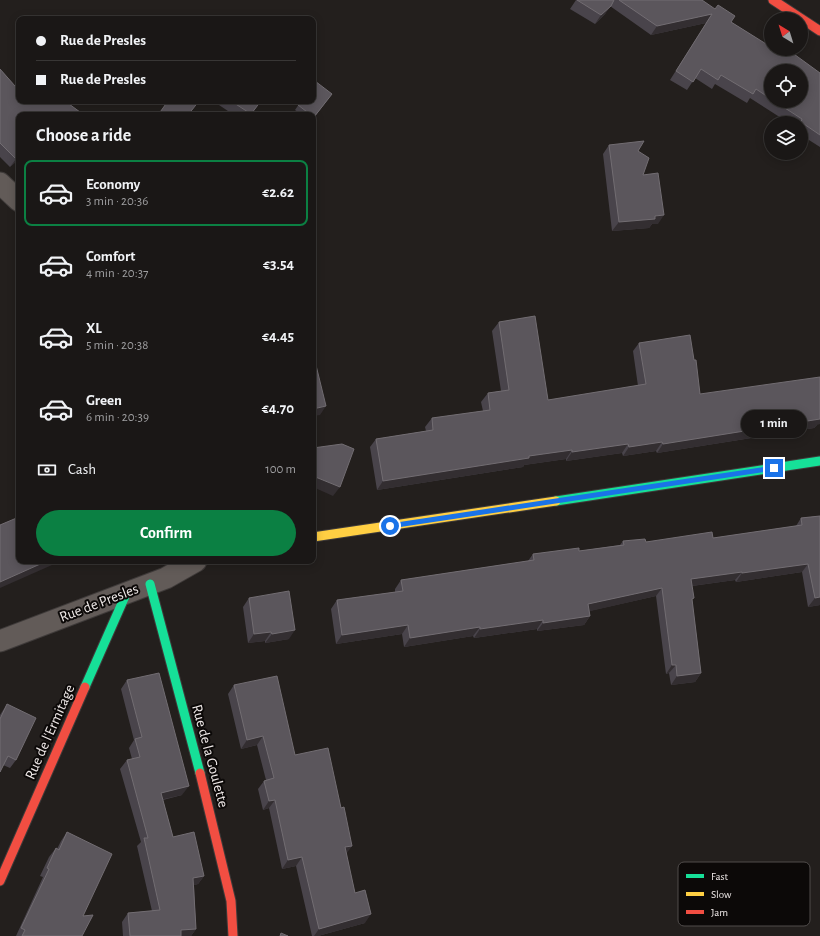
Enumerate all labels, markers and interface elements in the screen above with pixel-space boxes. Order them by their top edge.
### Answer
north arrow [764,12,808,56]
map controls [764,12,808,160]
text: Rue de Presles [60,33,146,48]
button: locate [764,64,808,108]
text: Rue de Presles [60,72,146,87]
button: layers [764,116,808,160]
text: Choose a ride [36,127,131,145]
icon: car [38,175,74,211]
text: Economy [86,177,140,192]
text: €2.62 [262,185,294,200]
text: 3 min · 20:36 [86,195,148,208]
icon: car [38,247,74,283]
text: Comfort [86,249,135,264]
text: €3.54 [263,257,294,272]
text: 4 min · 20:37 [86,267,148,280]
icon: car [38,319,74,355]
text: XL [86,321,102,336]
text: €4.45 [262,329,294,344]
text: 5 min · 20:38 [86,339,148,352]
icon: car [38,391,74,427]
text: Green [86,393,122,408]
text: €4.70 [262,401,294,416]
callout: 1 min [741,410,807,438]
text: 6 min · 20:39 [86,411,149,424]
text: 1 min [760,417,788,430]
icon: cash [36,459,58,481]
route end [765,459,783,477]
text: Cash [68,462,96,477]
text: 100 m [265,463,296,476]
button: Confirm [36,510,296,556]
route start [381,517,399,535]
street label: Rue de Presles [57,581,141,625]
street label: Rue de l'Ermitage [22,682,78,782]
street label: Rue de la Goulette [189,703,231,809]
legend [678,862,810,926]
text: Fast [711,871,729,882]
text: Slow [711,889,732,900]
text: Jam [711,907,728,918]

